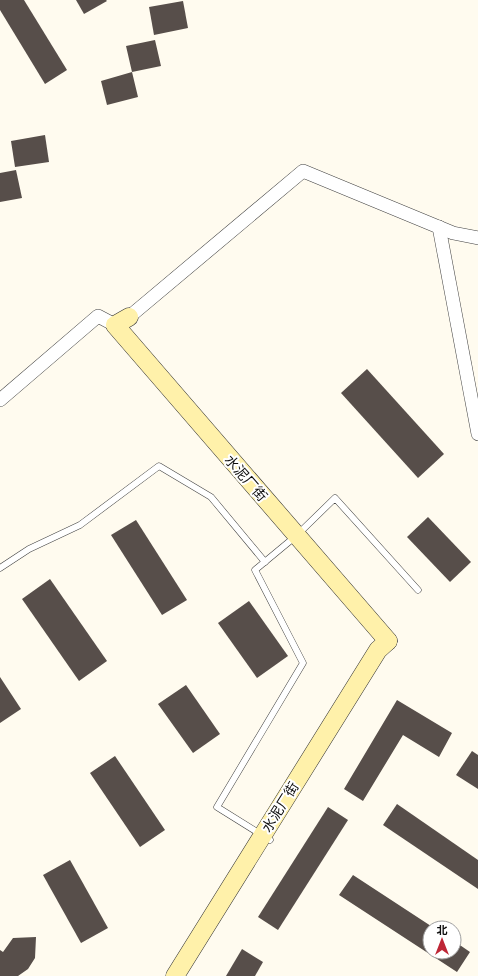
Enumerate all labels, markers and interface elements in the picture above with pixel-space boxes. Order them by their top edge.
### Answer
street label: 水泥厂街 [221,450,273,505]
street label: 水泥厂街 [256,777,302,836]
north arrow [422,920,462,960]
text: 北 [437,921,448,937]

